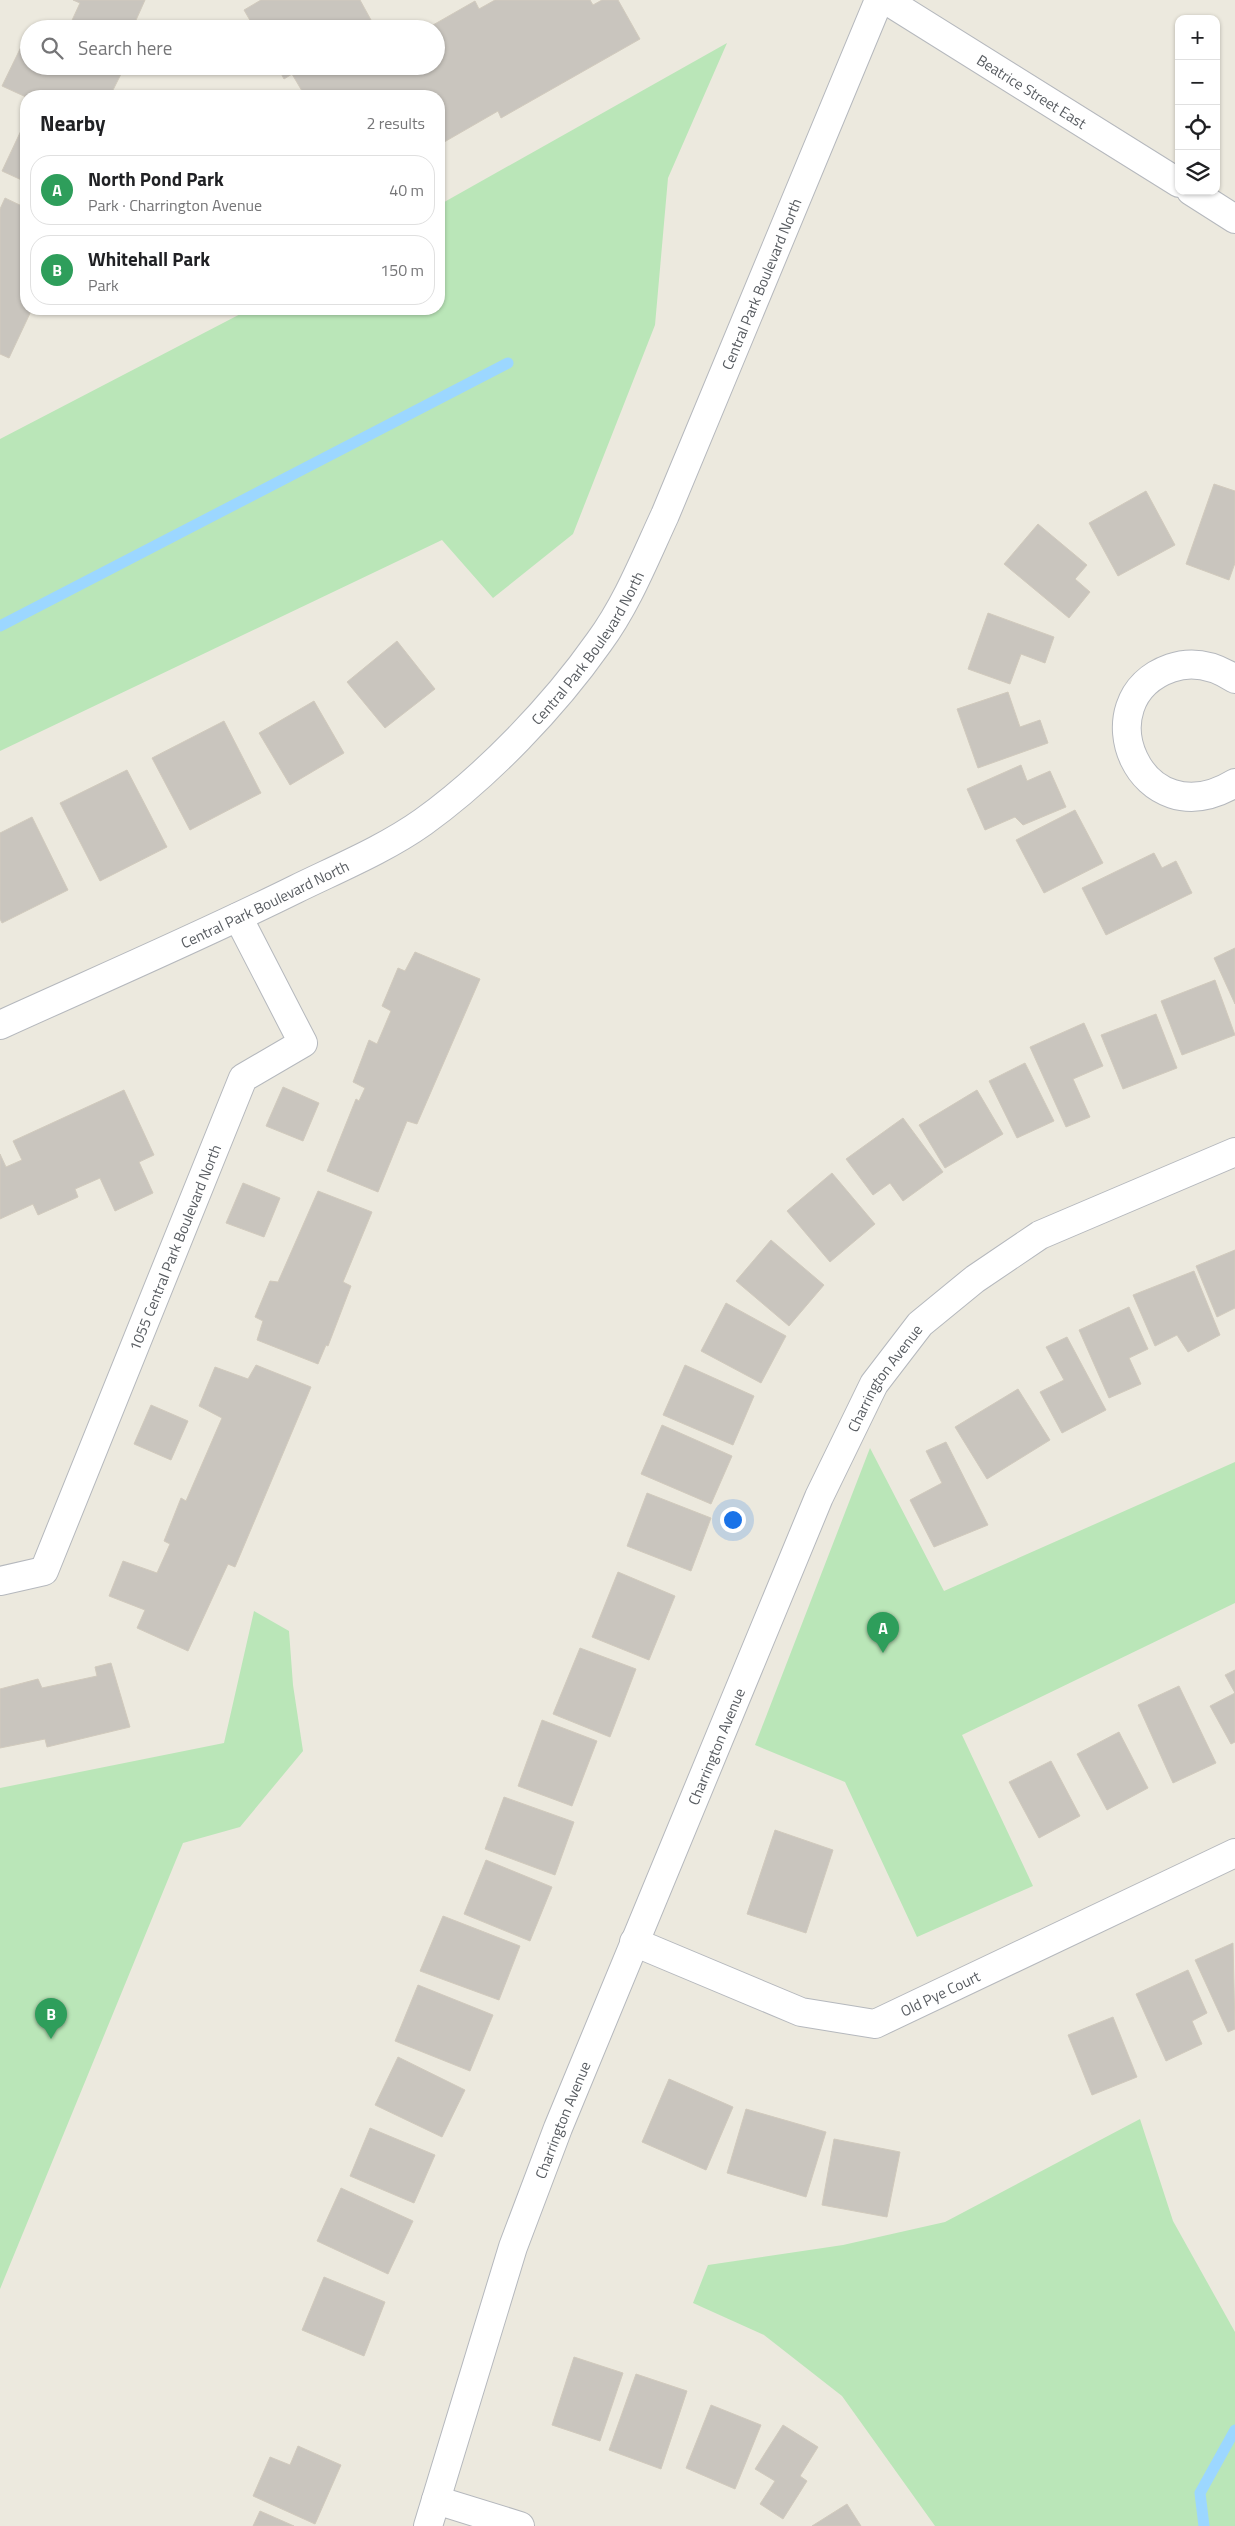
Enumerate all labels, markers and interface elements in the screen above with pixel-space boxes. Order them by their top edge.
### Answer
map controls [1175,15,1220,195]
button: + [1175,15,1220,60]
search box [20,20,445,75]
text: Search here [78,33,172,62]
icon: search [38,34,66,62]
street label: Beatrice Street East [973,48,1092,135]
button: − [1175,60,1220,105]
button: locate [1175,105,1220,150]
text: Nearby [40,107,105,139]
text: 2 results [366,111,425,135]
button: layers [1175,150,1220,195]
text: North Pond Park [88,164,224,193]
text: A [52,178,62,202]
text: 40 m [389,178,424,202]
text: Park · Charrington Avenue [88,193,262,217]
street label: Central Park Boulevard North [715,195,807,373]
text: Whitehall Park [88,244,210,273]
text: B [52,258,62,282]
text: 150 m [380,258,424,282]
text: Park [88,273,119,297]
street label: Central Park Boulevard North [525,567,649,730]
street label: Central Park Boulevard North [177,854,353,954]
street label: 1055 Central Park Boulevard North [123,1141,227,1354]
street label: Charrington Avenue [841,1319,928,1436]
your location [720,1507,746,1533]
pin: A [867,1612,899,1653]
street label: Charrington Avenue [681,1684,750,1808]
street label: Old Pye Court [896,1964,984,2022]
pin: B [35,1998,67,2039]
street label: Charrington Avenue [528,2058,596,2182]

